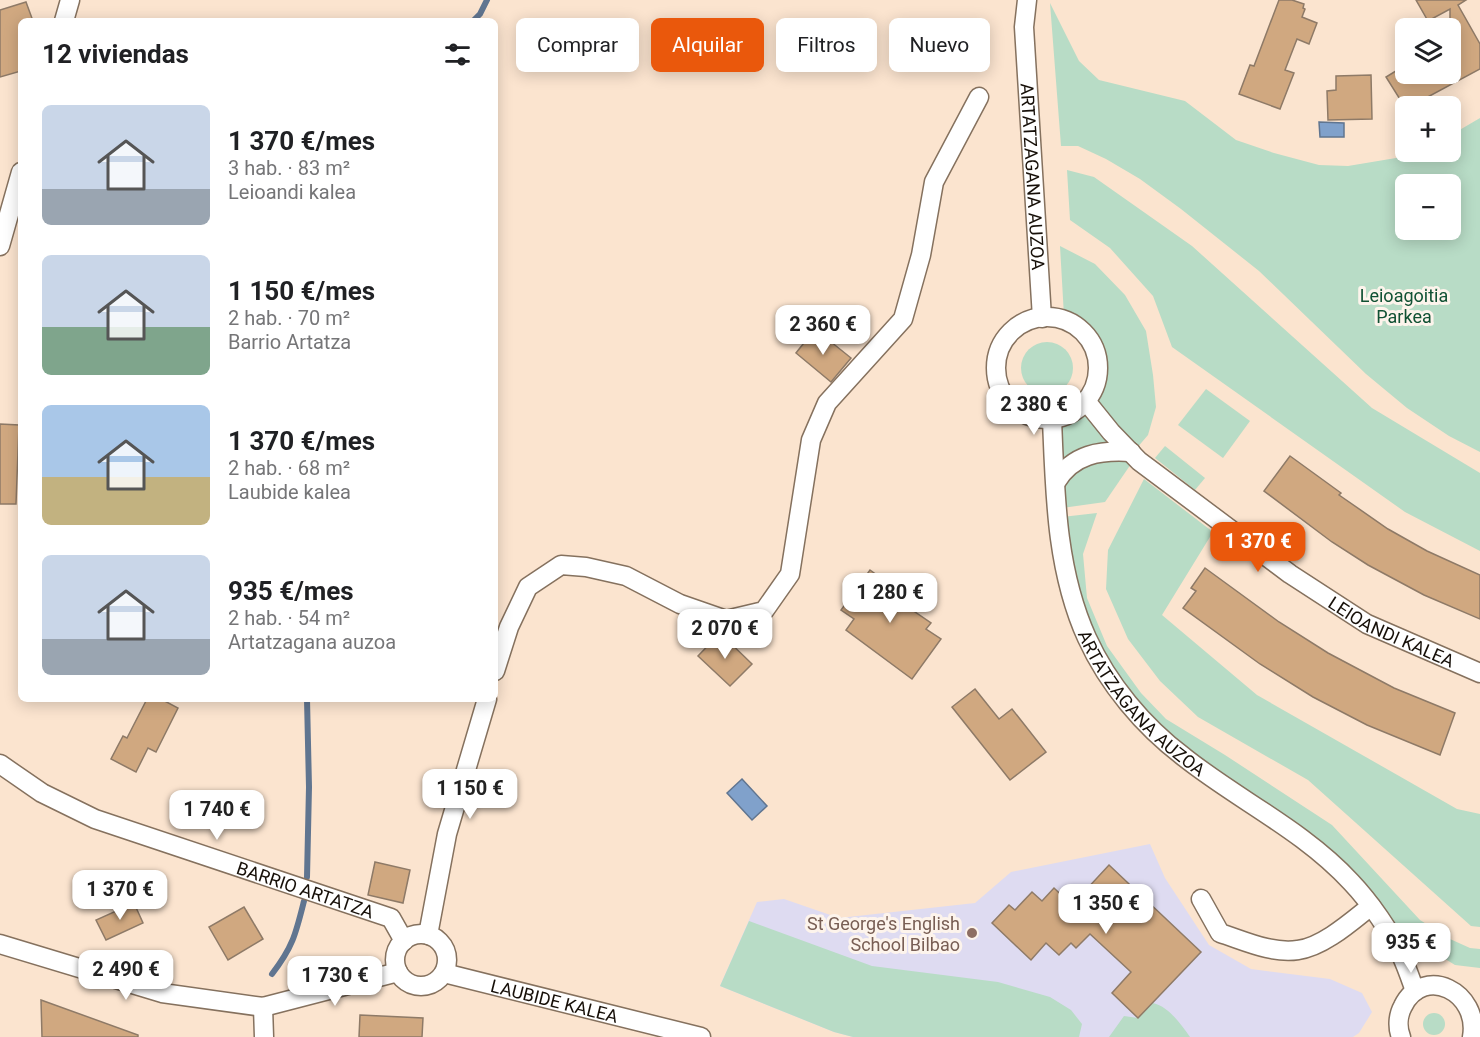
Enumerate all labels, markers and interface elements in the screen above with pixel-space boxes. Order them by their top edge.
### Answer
chip: Comprar [516,18,639,72]
chip: Alquilar [651,18,764,72]
chip: Filtros [776,18,877,72]
chip: Nuevo [889,18,990,72]
map controls [1395,18,1461,240]
button: layers [1395,18,1461,84]
icon: filters [441,38,474,71]
text: 12 viviendas [42,39,189,69]
street label: ARTATZAGANA AUZOA [1017,83,1050,271]
button: + [1395,96,1461,162]
text: 1 370 €/mes [228,126,375,156]
icon: home [90,129,162,201]
text: 3 hab. · 83 m² [228,156,350,180]
button: − [1395,174,1461,240]
text: Leioandi kalea [228,180,356,204]
text: 1 150 €/mes [228,276,375,306]
icon: home [90,279,162,351]
park label: Leioagoitia Parkea [1360,285,1448,327]
pin: 2 360 € [768,305,878,356]
text: 2 hab. · 70 m² [228,306,350,330]
text: 2 360 € [789,312,857,336]
text: Barrio Artatza [228,330,351,354]
pin: 2 380 € [979,385,1089,436]
text: 2 380 € [1000,392,1068,416]
text: 1 370 €/mes [228,426,375,456]
icon: home [90,429,162,501]
text: 2 hab. · 68 m² [228,456,350,480]
text: Laubide kalea [228,480,351,504]
pin: 1 370 € [1203,522,1313,573]
text: 1 370 € [1224,529,1292,553]
pin: 1 280 € [835,573,945,624]
text: 935 €/mes [228,576,354,606]
icon: home [90,579,162,651]
text: 1 280 € [856,580,924,604]
street label: LEIOANDI KALEA [1325,592,1458,671]
text: 2 hab. · 54 m² [228,606,350,630]
pin: 2 070 € [670,609,780,660]
text: 2 070 € [691,616,759,640]
street label: ARTATZAGANA AUZOA [1074,627,1210,780]
text: Artatzagana auzoa [228,630,396,654]
pin: 1 150 € [415,769,525,820]
text: 1 150 € [436,776,504,800]
pin: 1 740 € [162,790,272,841]
text: 1 740 € [183,797,251,821]
street label: BARRIO ARTATZA [234,857,377,922]
pin: 1 370 € [65,870,175,921]
text: 1 370 € [86,877,154,901]
pin: 1 350 € [1051,884,1161,935]
text: 1 350 € [1072,891,1140,915]
place label: St George's English School Bilbao [807,913,960,955]
pin: 935 € [1369,923,1453,974]
marker: St George's English School Bilbao [965,926,979,940]
text: 935 € [1386,930,1436,954]
pin: 2 490 € [71,950,181,1001]
pin: 1 730 € [280,956,390,1007]
text: 2 490 € [92,957,160,981]
text: 1 730 € [301,963,369,987]
street label: LAUBIDE KALEA [489,975,621,1027]

